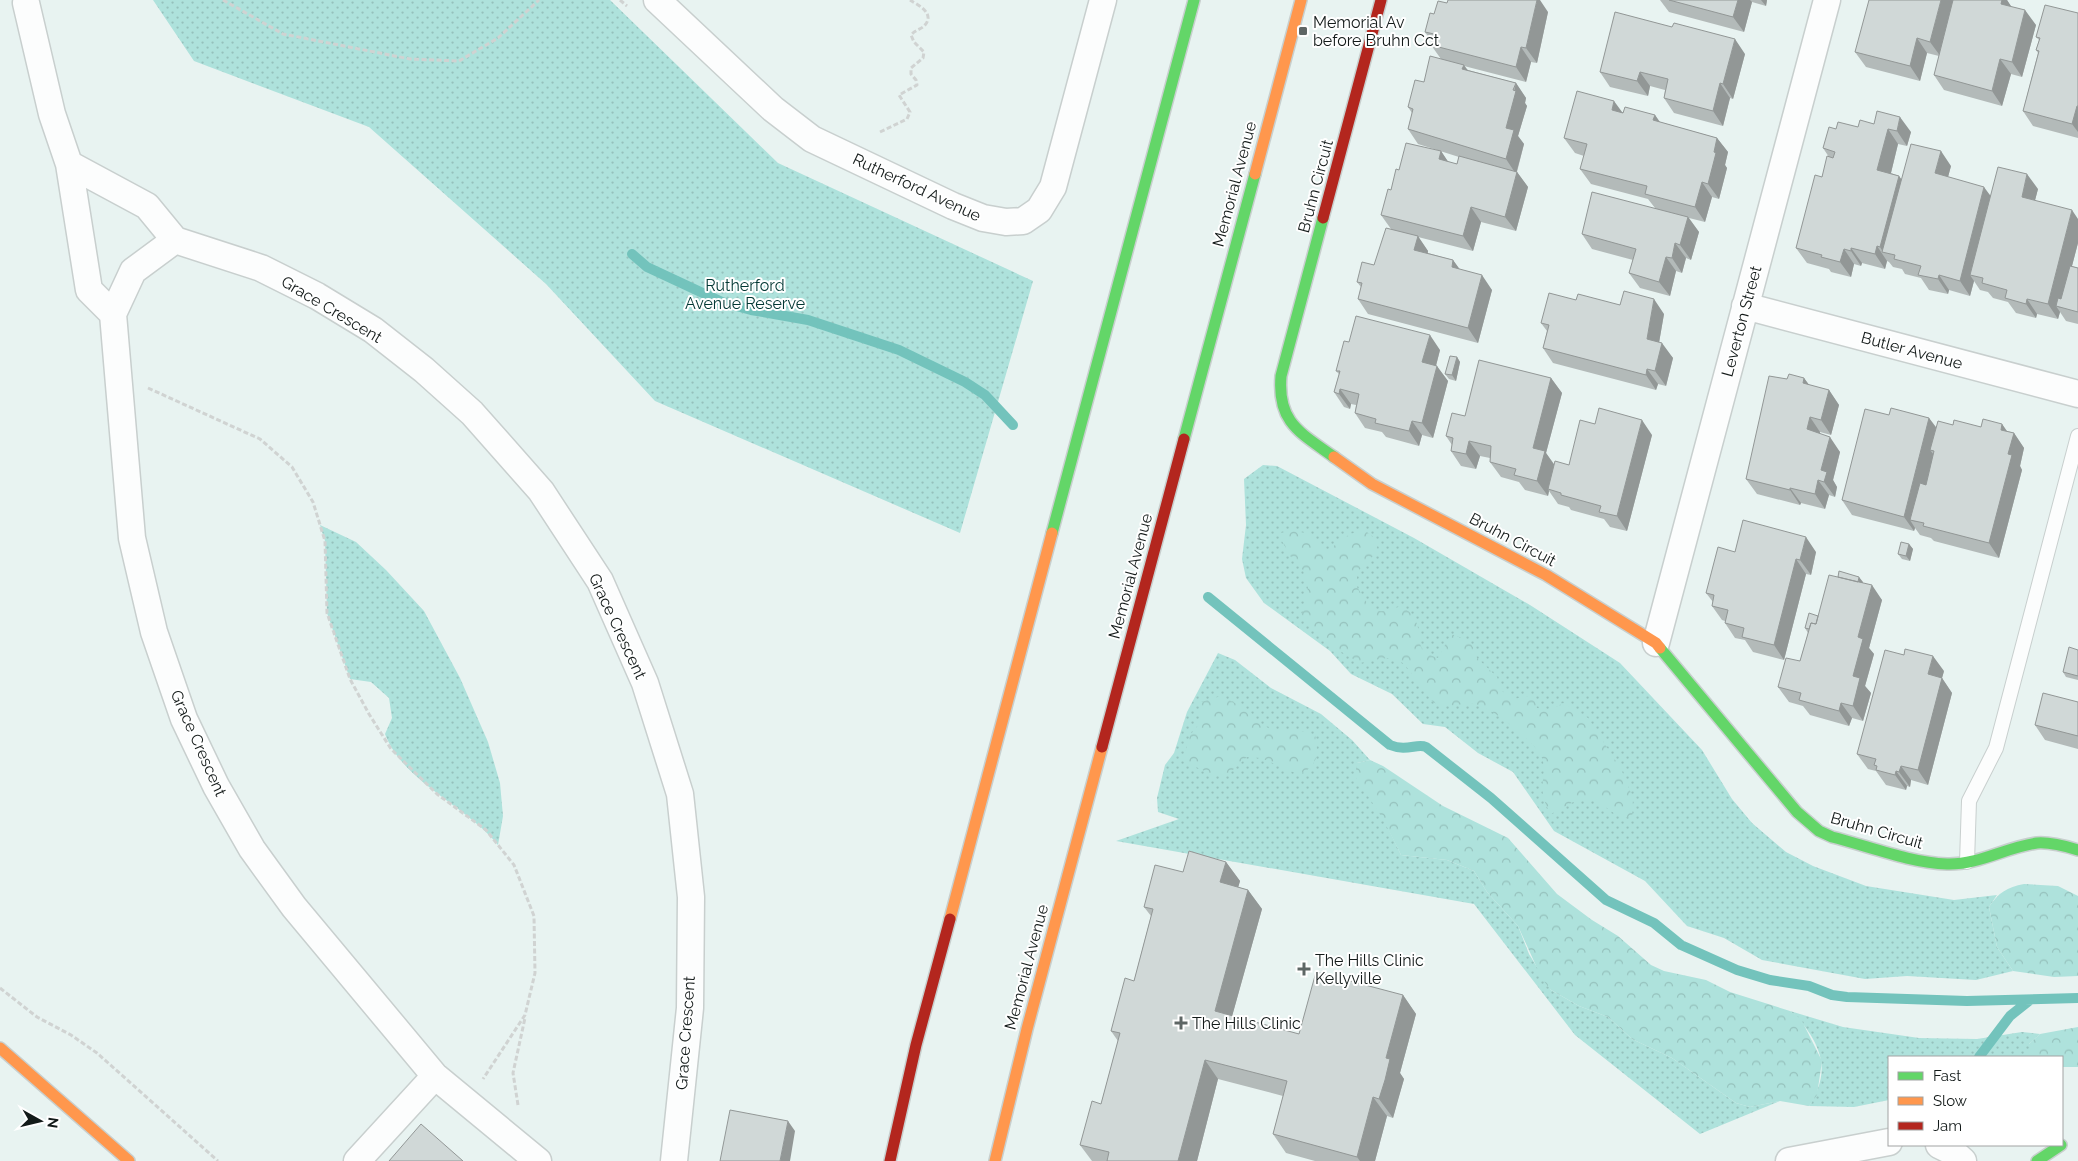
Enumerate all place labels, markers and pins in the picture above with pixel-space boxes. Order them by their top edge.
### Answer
place label: Memorial Av before Bruhn Cct [1313,13,1440,50]
marker: Memorial Av before Bruhn Cct [1297,25,1309,37]
place label: The Hills Clinic Kellyville [1315,951,1424,988]
marker: The Hills Clinic Kellyville [1297,962,1311,976]
place label: The Hills Clinic [1192,1014,1301,1033]
marker: The Hills Clinic [1174,1016,1188,1030]

